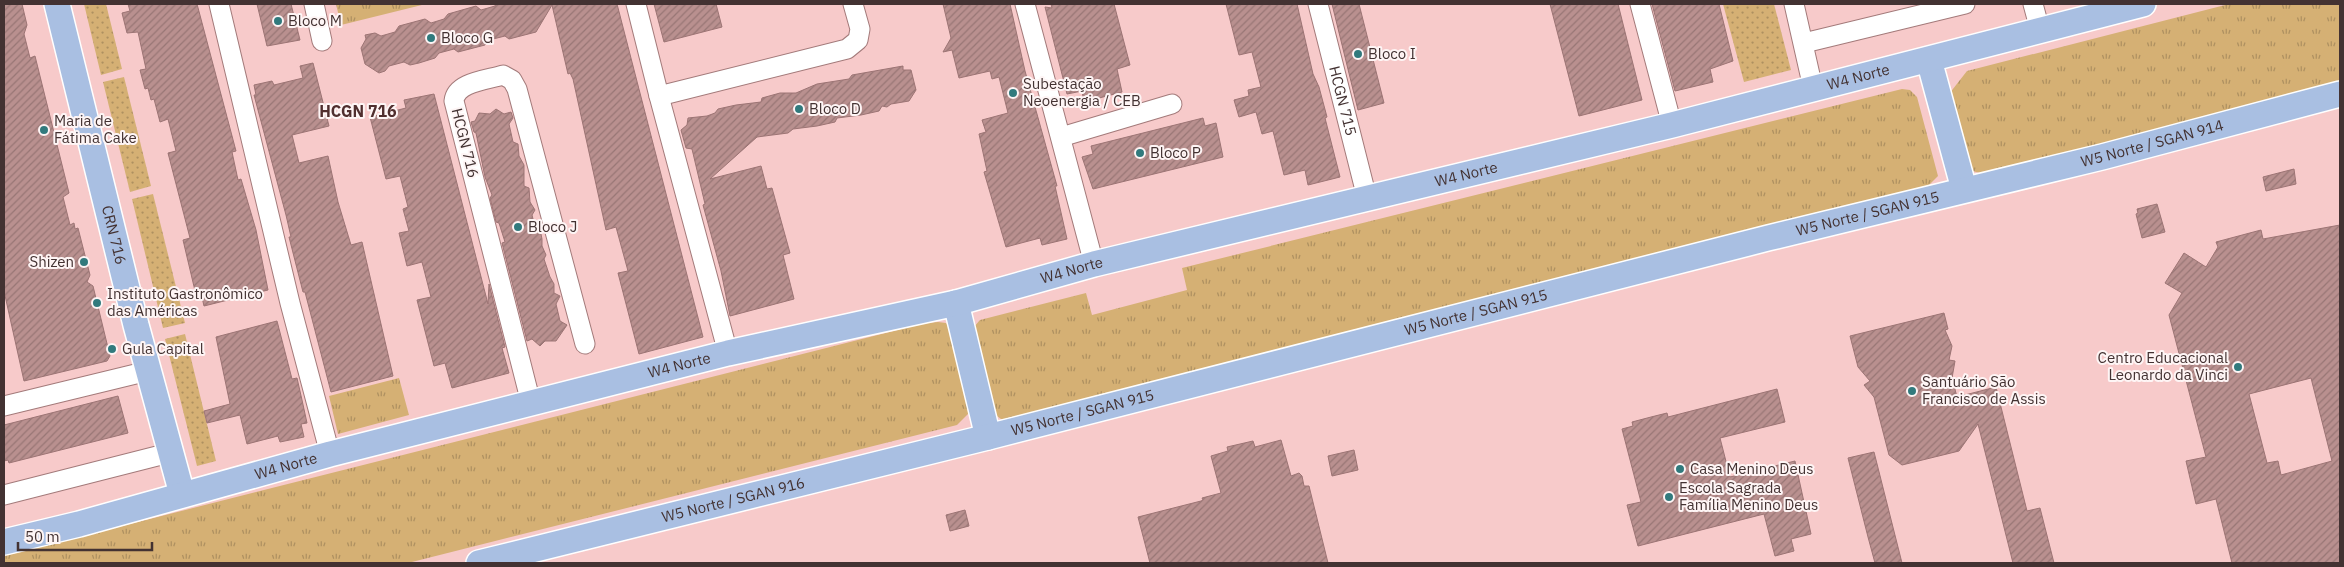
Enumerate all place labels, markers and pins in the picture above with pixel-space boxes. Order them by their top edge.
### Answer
place label: Bloco M [288,11,342,30]
marker: Bloco M [272,15,284,27]
place label: Bloco G [441,28,493,47]
marker: Bloco G [425,32,437,44]
place label: Bloco I [1368,44,1416,63]
marker: Bloco I [1352,48,1364,60]
place label: Subestação Neoenergia / CEB [1023,74,1141,110]
marker: Subestação Neoenergia / CEB [1007,87,1019,99]
place label: Bloco D [809,99,861,118]
marker: Bloco D [793,103,805,115]
place label: Maria de Fátima Cake [54,111,137,147]
marker: Maria de Fátima Cake [38,124,50,136]
place label: Bloco P [1150,143,1201,162]
marker: Bloco P [1134,147,1146,159]
place label: Bloco J [528,217,577,236]
marker: Bloco J [512,221,524,233]
place label: Shizen [29,252,74,271]
marker: Shizen [78,256,90,268]
place label: Instituto Gastronômico das Américas [107,284,263,320]
marker: Instituto Gastronômico das Américas [91,297,103,309]
place label: Gula Capital [122,339,204,358]
marker: Gula Capital [106,343,118,355]
place label: Centro Educacional Leonardo da Vinci [2098,348,2228,384]
marker: Centro Educacional Leonardo da Vinci [2232,361,2244,373]
place label: Santuário São Francisco de Assis [1922,372,2046,408]
marker: Santuário São Francisco de Assis [1906,385,1918,397]
place label: Casa Menino Deus [1690,459,1813,478]
marker: Casa Menino Deus [1674,463,1686,475]
place label: Escola Sagrada Família Menino Deus [1679,478,1818,514]
marker: Escola Sagrada Família Menino Deus [1663,491,1675,503]

